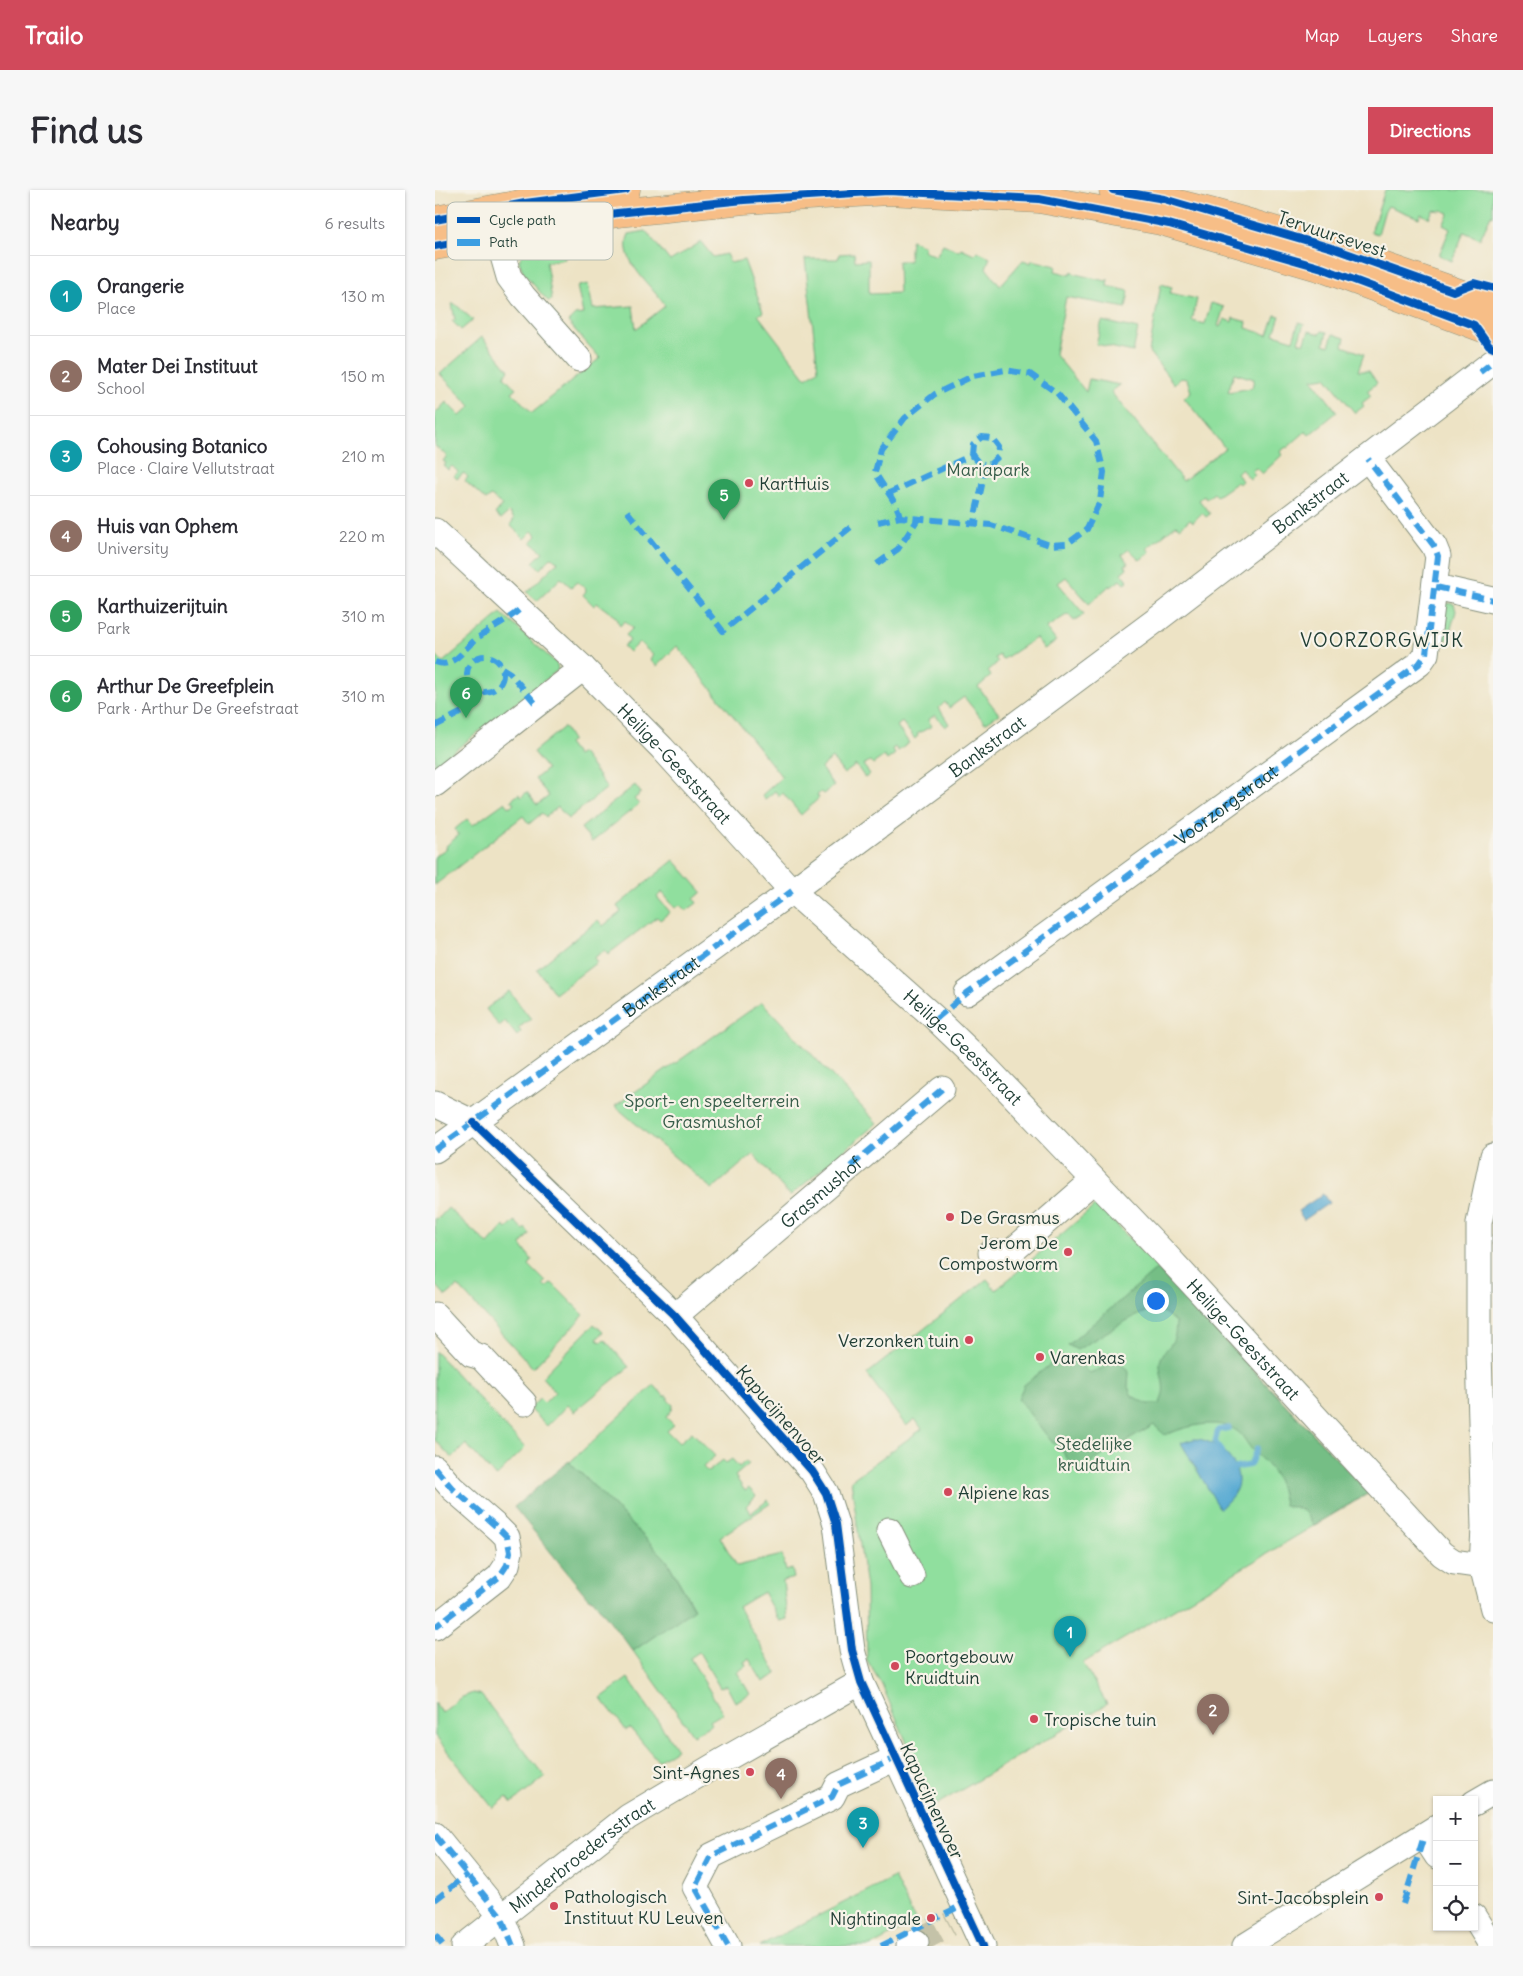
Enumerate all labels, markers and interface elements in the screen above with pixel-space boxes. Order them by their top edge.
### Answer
text: Trailo [25,20,83,50]
text: Map [1304,24,1339,47]
text: Layers [1367,24,1423,47]
text: Share [1451,24,1498,47]
button: Directions [1368,107,1493,154]
text: Find us [30,108,143,152]
legend [447,202,613,260]
street label: Tervuursevest [1275,206,1389,262]
text: Nearby [50,209,120,236]
text: Cycle path [489,211,556,229]
text: 6 results [324,213,385,233]
text: Path [489,233,518,251]
text: Orangerie [97,274,184,298]
text: 1 [63,286,69,306]
text: 130 m [341,286,385,306]
text: Place [97,298,136,318]
text: Mater Dei Instituut [97,354,258,378]
text: 2 [62,366,70,386]
text: 150 m [341,366,385,386]
text: School [97,378,145,398]
text: Cohousing Botanico [97,434,267,458]
text: 3 [61,446,71,466]
text: 210 m [342,446,385,466]
text: Place · Claire Vellutstraat [97,458,275,478]
park label: Mariapark [946,458,1030,481]
street label: Bankstraat [1268,466,1353,539]
place label: KartHuis [759,472,829,495]
marker: KartHuis [743,477,755,489]
pin: 5 [708,479,740,520]
text: Huis van Ophem [97,514,238,538]
text: 4 [61,526,71,546]
text: 220 m [339,526,385,546]
text: University [97,538,169,558]
text: Karthuizerijtuin [97,594,228,618]
text: 5 [61,606,71,626]
text: 310 m [341,606,385,626]
text: Park [97,618,130,638]
district label: VOORZORGWIJK [1300,628,1464,652]
text: Arthur De Greefplein [97,674,274,698]
pin: 6 [450,677,482,718]
text: 6 [61,686,71,706]
text: 310 m [341,686,385,706]
text: Park · Arthur De Greefstraat [97,698,299,718]
street label: Heilige-Geeststraat [613,698,737,828]
street label: Bankstraat [944,710,1030,782]
street label: Voorzorgstraat [1170,759,1282,850]
street label: Bankstraat [618,951,704,1022]
street label: Heilige-Geeststraat [899,984,1028,1110]
park label: Sport- en speelterrein Grasmushof [624,1089,800,1133]
street label: Grasmushof [775,1151,867,1233]
place label: De Grasmus [960,1206,1060,1229]
marker: De Grasmus [944,1211,956,1223]
place label: Jerom De Compostworm [938,1231,1058,1275]
marker: Jerom De Compostworm [1062,1246,1074,1258]
street label: Heilige-Geeststraat [1182,1274,1305,1404]
your location [1143,1288,1169,1314]
place label: Verzonken tuin [838,1329,959,1352]
marker: Verzonken tuin [963,1334,975,1346]
place label: Varenkas [1050,1346,1125,1369]
marker: Varenkas [1034,1351,1046,1363]
street label: Kapucijnenvoer [731,1360,831,1470]
park label: Stedelijke kruidtuin [1056,1432,1132,1476]
place label: Alpiene kas [958,1481,1050,1504]
marker: Alpiene kas [942,1486,954,1498]
pin: 1 [1054,1616,1086,1657]
place label: Poortgebouw Kruidtuin [905,1645,1014,1689]
marker: Poortgebouw Kruidtuin [889,1660,901,1672]
pin: 2 [1197,1694,1229,1735]
place label: Tropische tuin [1044,1708,1157,1731]
marker: Tropische tuin [1028,1713,1040,1725]
street label: Kapucijnenvoer [895,1739,969,1863]
pin: 4 [765,1758,797,1799]
place label: Sint-Agnes [652,1761,740,1784]
marker: Sint-Agnes [744,1766,756,1778]
street label: Minderbroedersstraat [504,1792,659,1918]
map controls [1433,1796,1478,1931]
button: + [1433,1796,1478,1841]
pin: 3 [847,1807,879,1848]
button: − [1433,1841,1478,1886]
place label: Pathologisch Instituut KU Leuven [564,1885,724,1929]
place label: Sint-Jacobsplein [1237,1886,1369,1909]
button: locate [1433,1886,1478,1931]
marker: Sint-Jacobsplein [1373,1891,1385,1903]
marker: Pathologisch Instituut KU Leuven [548,1900,560,1912]
place label: Nightingale [830,1907,921,1930]
marker: Nightingale [925,1912,937,1924]

